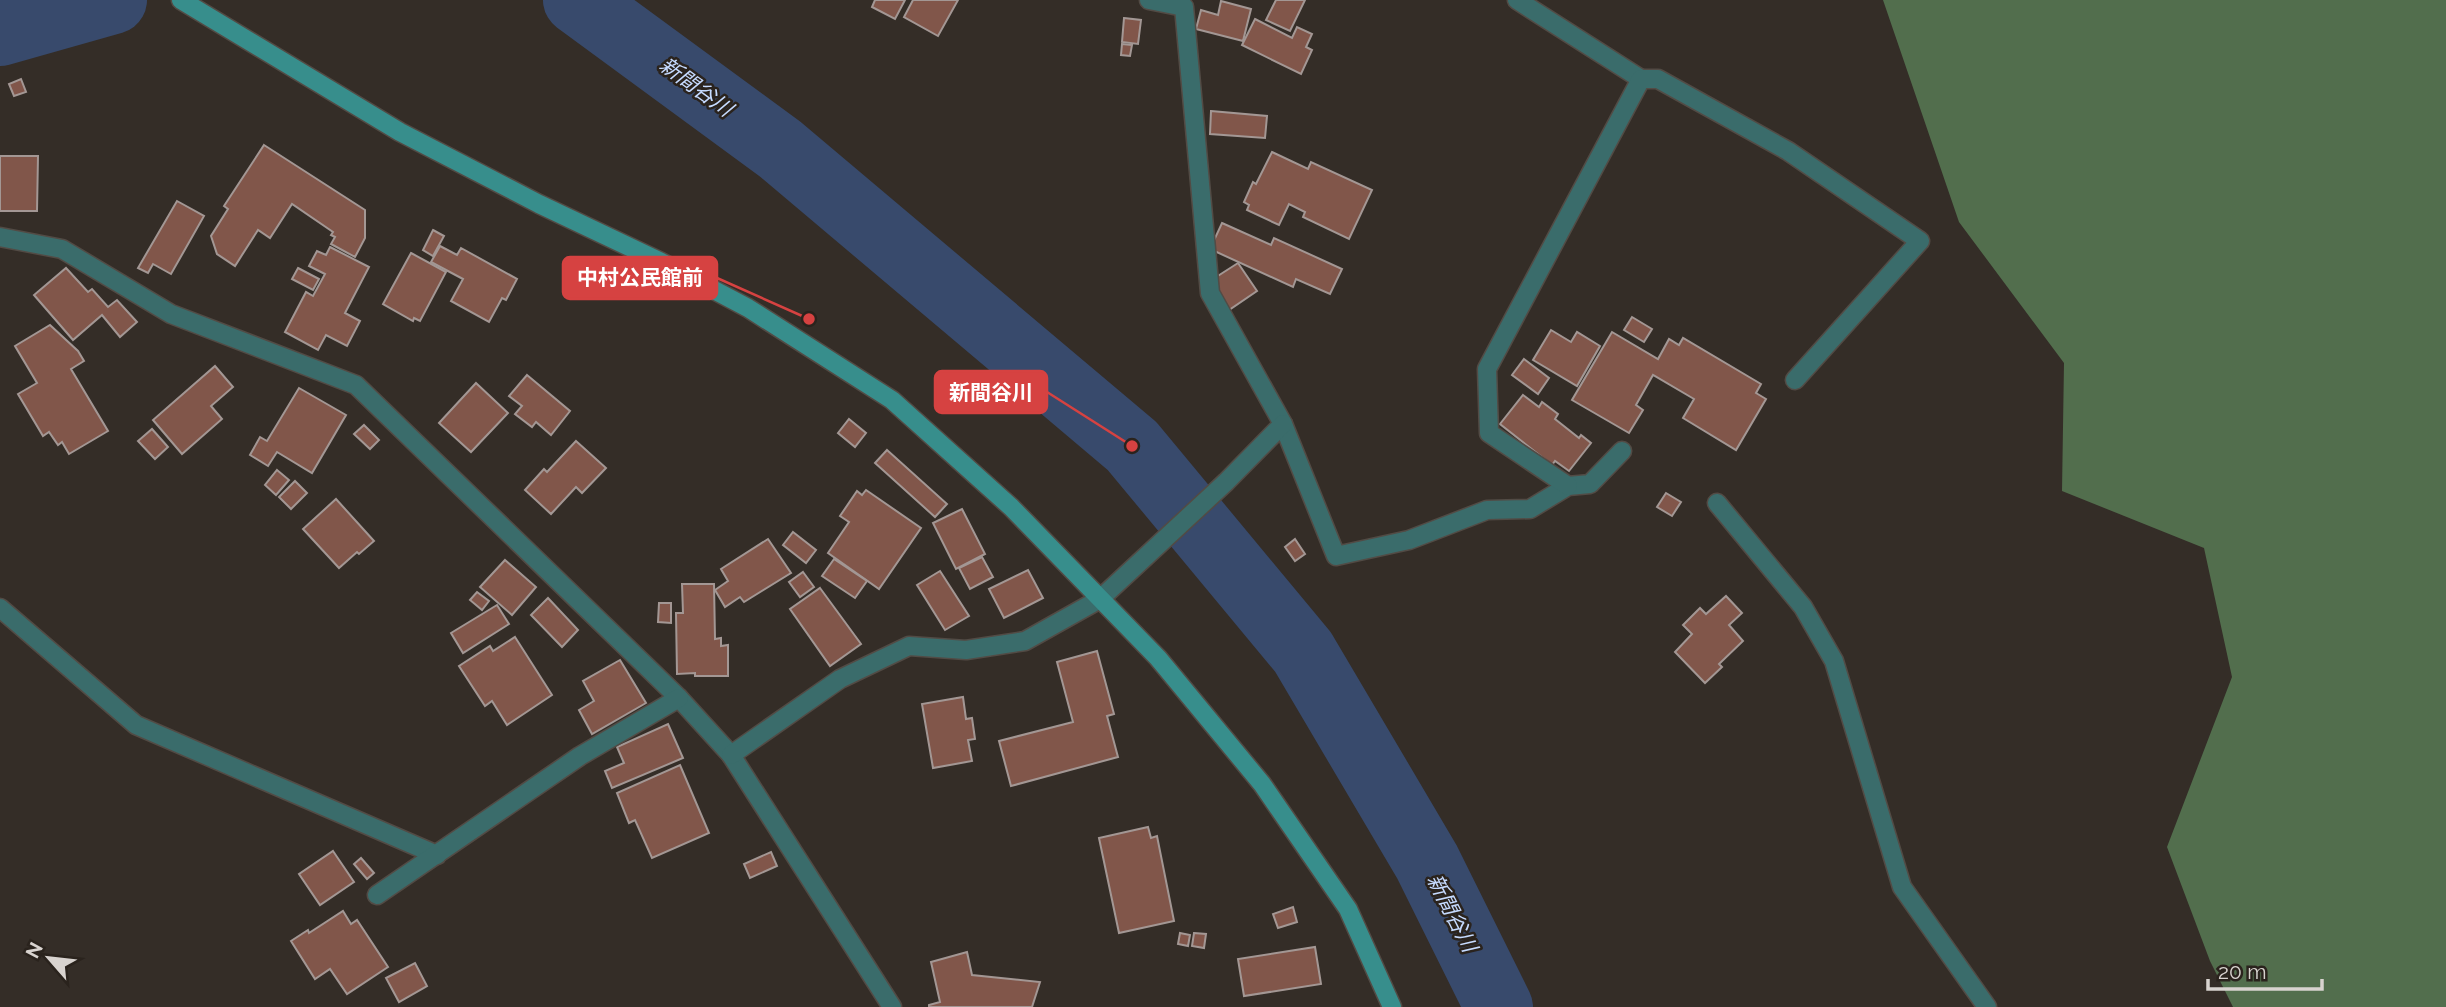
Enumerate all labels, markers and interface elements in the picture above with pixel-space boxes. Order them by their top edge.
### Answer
water label: 新間谷川 [655,52,739,123]
callout: 中村公民館前 [563,257,717,299]
text: 中村公民館前 [577,265,703,290]
callout: 新間谷川 [935,371,1047,413]
text: 新間谷川 [949,380,1033,405]
water label: 新間谷川 [1422,870,1484,958]
north arrow [14,923,84,993]
text: N [21,938,47,962]
scale bar [2208,948,2322,992]
text: 20 m [2218,959,2266,984]

